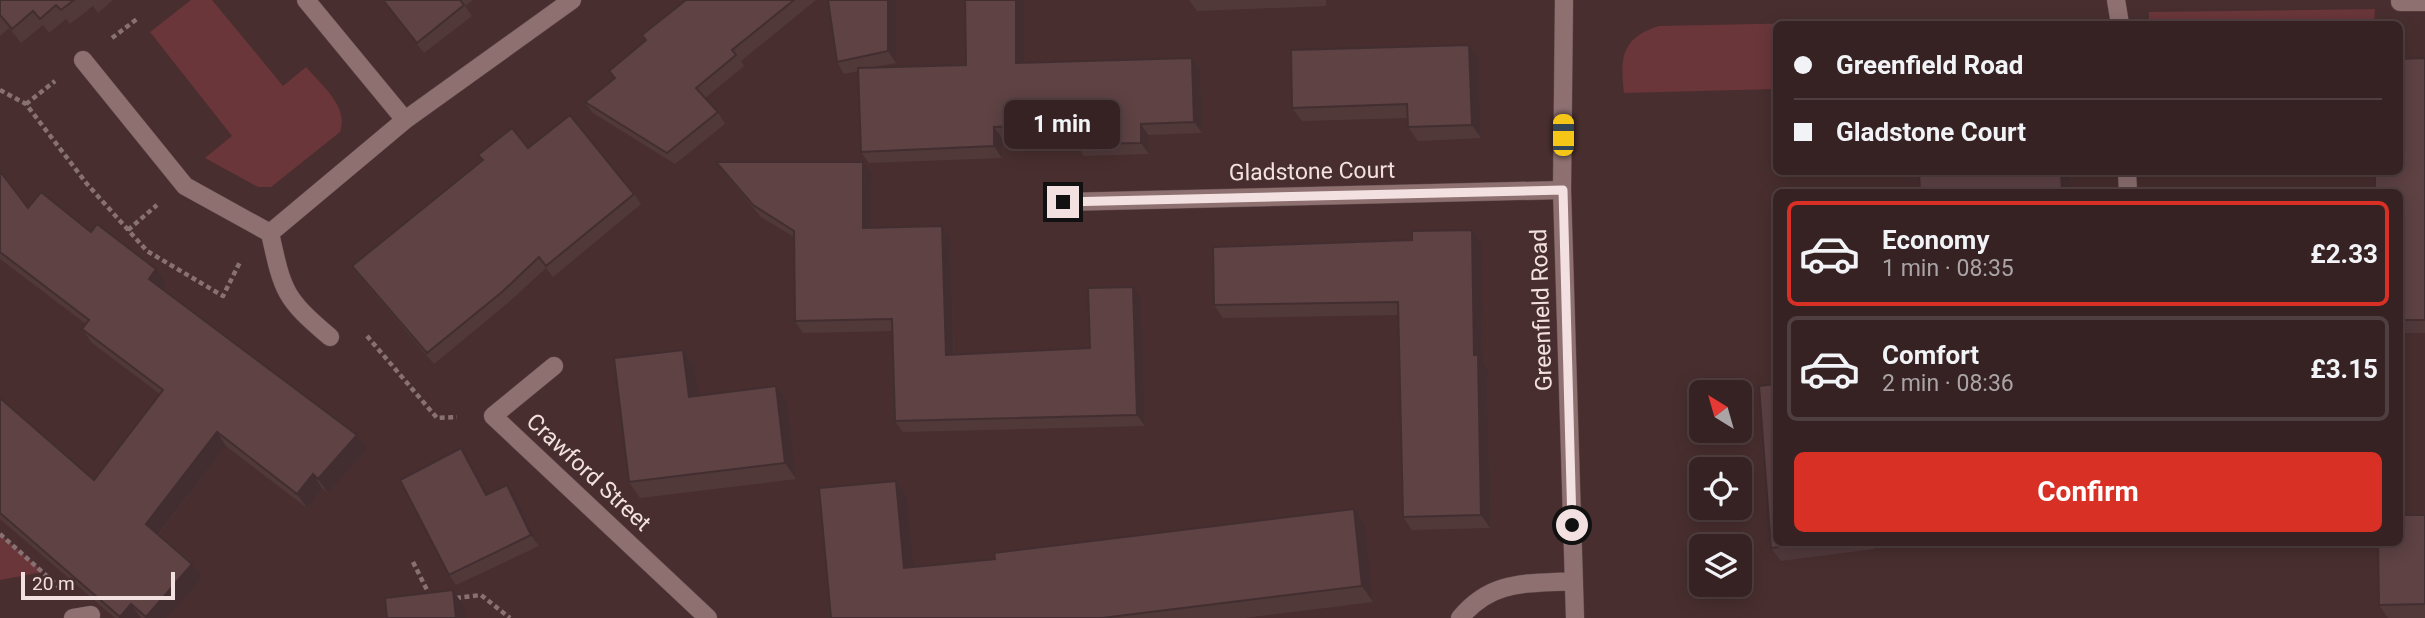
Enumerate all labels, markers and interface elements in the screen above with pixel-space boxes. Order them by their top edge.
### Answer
text: Greenfield Road [1836,50,2023,80]
callout: 1 min [1005,100,1121,150]
text: 1 min [1033,111,1091,138]
car [1553,114,1574,156]
text: Gladstone Court [1836,117,2026,147]
street label: Gladstone Court [1229,157,1395,186]
route end [1047,186,1079,218]
icon: car [1798,222,1861,285]
text: Economy [1882,225,1989,255]
street label: Greenfield Road [1525,228,1558,392]
text: £2.33 [2310,239,2378,269]
text: 1 min · 08:35 [1882,255,2014,282]
icon: car [1798,337,1861,400]
text: Comfort [1882,340,1979,370]
text: £3.15 [2310,354,2378,384]
text: 2 min · 08:36 [1882,370,2014,397]
north arrow [1689,380,1752,443]
map controls [1689,380,1752,597]
street label: Crawford Street [521,408,656,537]
button: Confirm [1794,452,2382,532]
button: locate [1689,457,1752,520]
route start [1556,509,1588,541]
button: layers [1689,534,1752,597]
scale bar [21,569,175,601]
text: 20 m [32,572,75,595]

